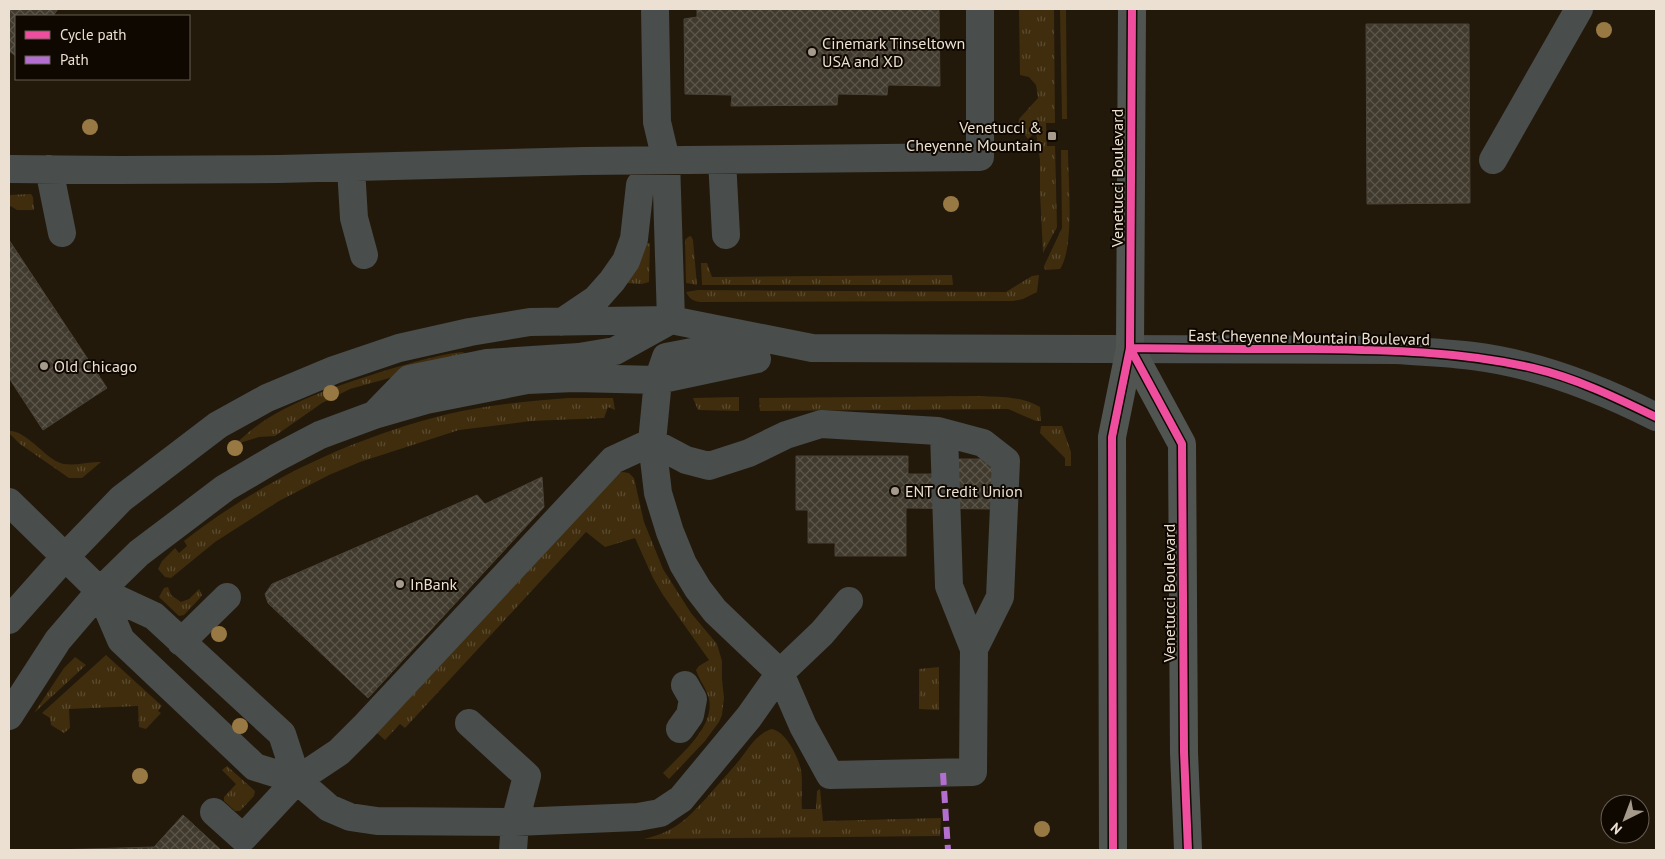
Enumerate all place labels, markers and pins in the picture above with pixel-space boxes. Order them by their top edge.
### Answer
place label: Cinemark Tinseltown USA and XD [822,33,965,71]
marker: Cinemark Tinseltown USA and XD [806,46,818,58]
place label: Venetucci & Cheyenne Mountain [906,117,1042,155]
marker: Venetucci & Cheyenne Mountain [1046,130,1058,142]
place label: Old Chicago [54,356,137,376]
marker: Old Chicago [38,360,50,372]
place label: ENT Credit Union [905,481,1023,501]
marker: ENT Credit Union [889,485,901,497]
place label: InBank [410,574,457,594]
marker: InBank [394,578,406,590]

